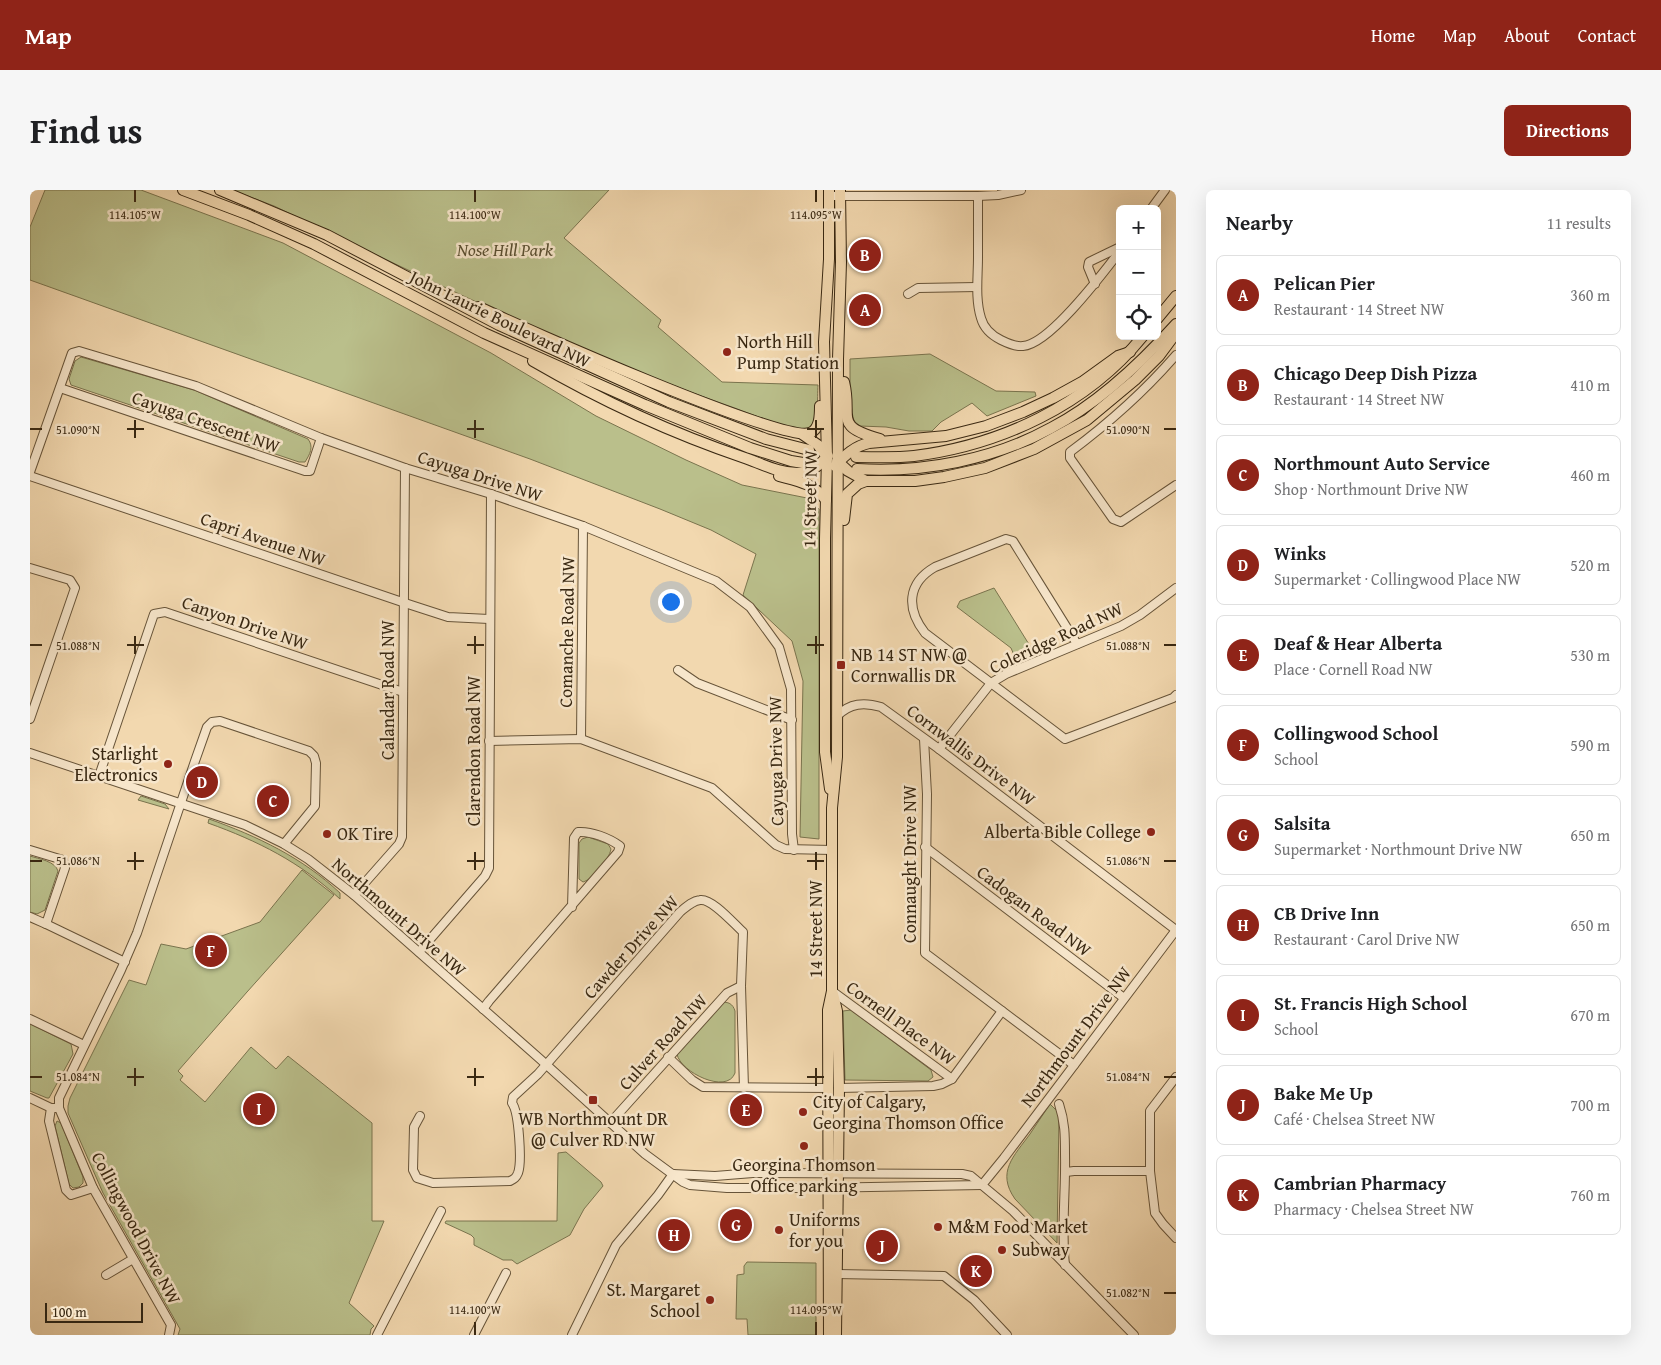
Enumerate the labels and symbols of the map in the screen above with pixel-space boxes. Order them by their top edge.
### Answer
text: 114.105°W [109,206,162,223]
text: 114.100°W [449,206,502,223]
text: 114.095°W [790,206,843,223]
park label: Nose Hill Park [456,236,554,263]
pin: B [849,236,881,274]
street label: John Laurie Boulevard NW [403,262,596,375]
pin: A [849,291,881,329]
place label: North Hill Pump Station [737,328,839,376]
marker: North Hill Pump Station [721,346,733,358]
street label: Cayuga Crescent NW [129,384,284,460]
text: 51.090°N [56,421,100,438]
text: 51.090°N [1106,421,1150,438]
street label: Cayuga Drive NW [414,443,547,509]
street label: 14 Street NW [795,449,824,548]
street label: Capri Avenue NW [197,504,330,573]
street label: Comanche Road NW [552,555,581,708]
street label: Canyon Drive NW [179,588,312,657]
your location [658,589,684,615]
street label: Coleridge Road NW [985,594,1128,680]
street label: Calandar Road NW [374,619,401,760]
text: 51.088°N [56,637,100,654]
text: 51.088°N [1106,637,1150,654]
place label: NB 14 ST NW @ Cornwallis DR [851,641,967,689]
marker: NB 14 ST NW @ Cornwallis DR [835,659,847,671]
street label: Clarendon Road NW [460,675,487,826]
street label: Cayuga Drive NW [761,695,790,826]
street label: Cornwallis Drive NW [901,697,1042,813]
place label: Starlight Electronics [74,740,159,788]
marker: Starlight Electronics [162,758,174,770]
pin: D [186,763,218,801]
pin: C [257,782,289,820]
street label: Connaught Drive NW [896,784,923,943]
place label: Alberta Bible College [984,818,1141,845]
place label: OK Tire [337,820,393,847]
marker: Alberta Bible College [1145,826,1157,838]
marker: OK Tire [321,828,333,840]
street label: Northmount Drive NW [326,851,473,983]
text: 51.086°N [56,852,100,869]
text: 51.086°N [1106,852,1150,869]
street label: Cadogan Road NW [971,859,1098,963]
street label: 14 Street NW [802,879,829,978]
street label: Cawder Drive NW [577,888,685,1005]
pin: F [195,932,227,970]
street label: Northmount Drive NW [1014,960,1138,1113]
street label: Cornell Place NW [841,974,962,1072]
street label: Culver Road NW [612,987,714,1096]
text: 51.084°N [56,1068,100,1085]
text: 51.084°N [1106,1068,1150,1085]
place label: City of Calgary, Georgina Thomson Office [813,1088,1004,1136]
pin: I [243,1090,275,1128]
pin: E [730,1091,762,1129]
marker: WB Northmount DR @ Culver RD NW [587,1094,599,1106]
place label: WB Northmount DR @ Culver RD NW [518,1105,668,1153]
marker: City of Calgary, Georgina Thomson Office [797,1106,809,1118]
marker: Georgina Thomson Office parking [798,1140,810,1152]
street label: Collingwood Drive NW [85,1147,188,1309]
place label: Georgina Thomson Office parking [733,1151,875,1199]
pin: G [720,1206,752,1244]
place label: Uniforms for you [789,1206,860,1254]
place label: M&M Food Market [948,1213,1089,1240]
pin: H [658,1216,690,1254]
marker: M&M Food Market [932,1221,944,1233]
marker: Uniforms for you [773,1224,785,1236]
pin: J [866,1227,898,1265]
place label: Subway [1012,1236,1070,1263]
marker: Subway [996,1244,1008,1256]
pin: K [960,1252,992,1290]
place label: St. Margaret School [606,1276,701,1324]
text: 51.082°N [1106,1284,1150,1301]
marker: St. Margaret School [704,1294,716,1306]
scale bar [45,1300,142,1323]
text: 114.100°W [449,1301,502,1318]
text: 114.095°W [790,1301,843,1318]

